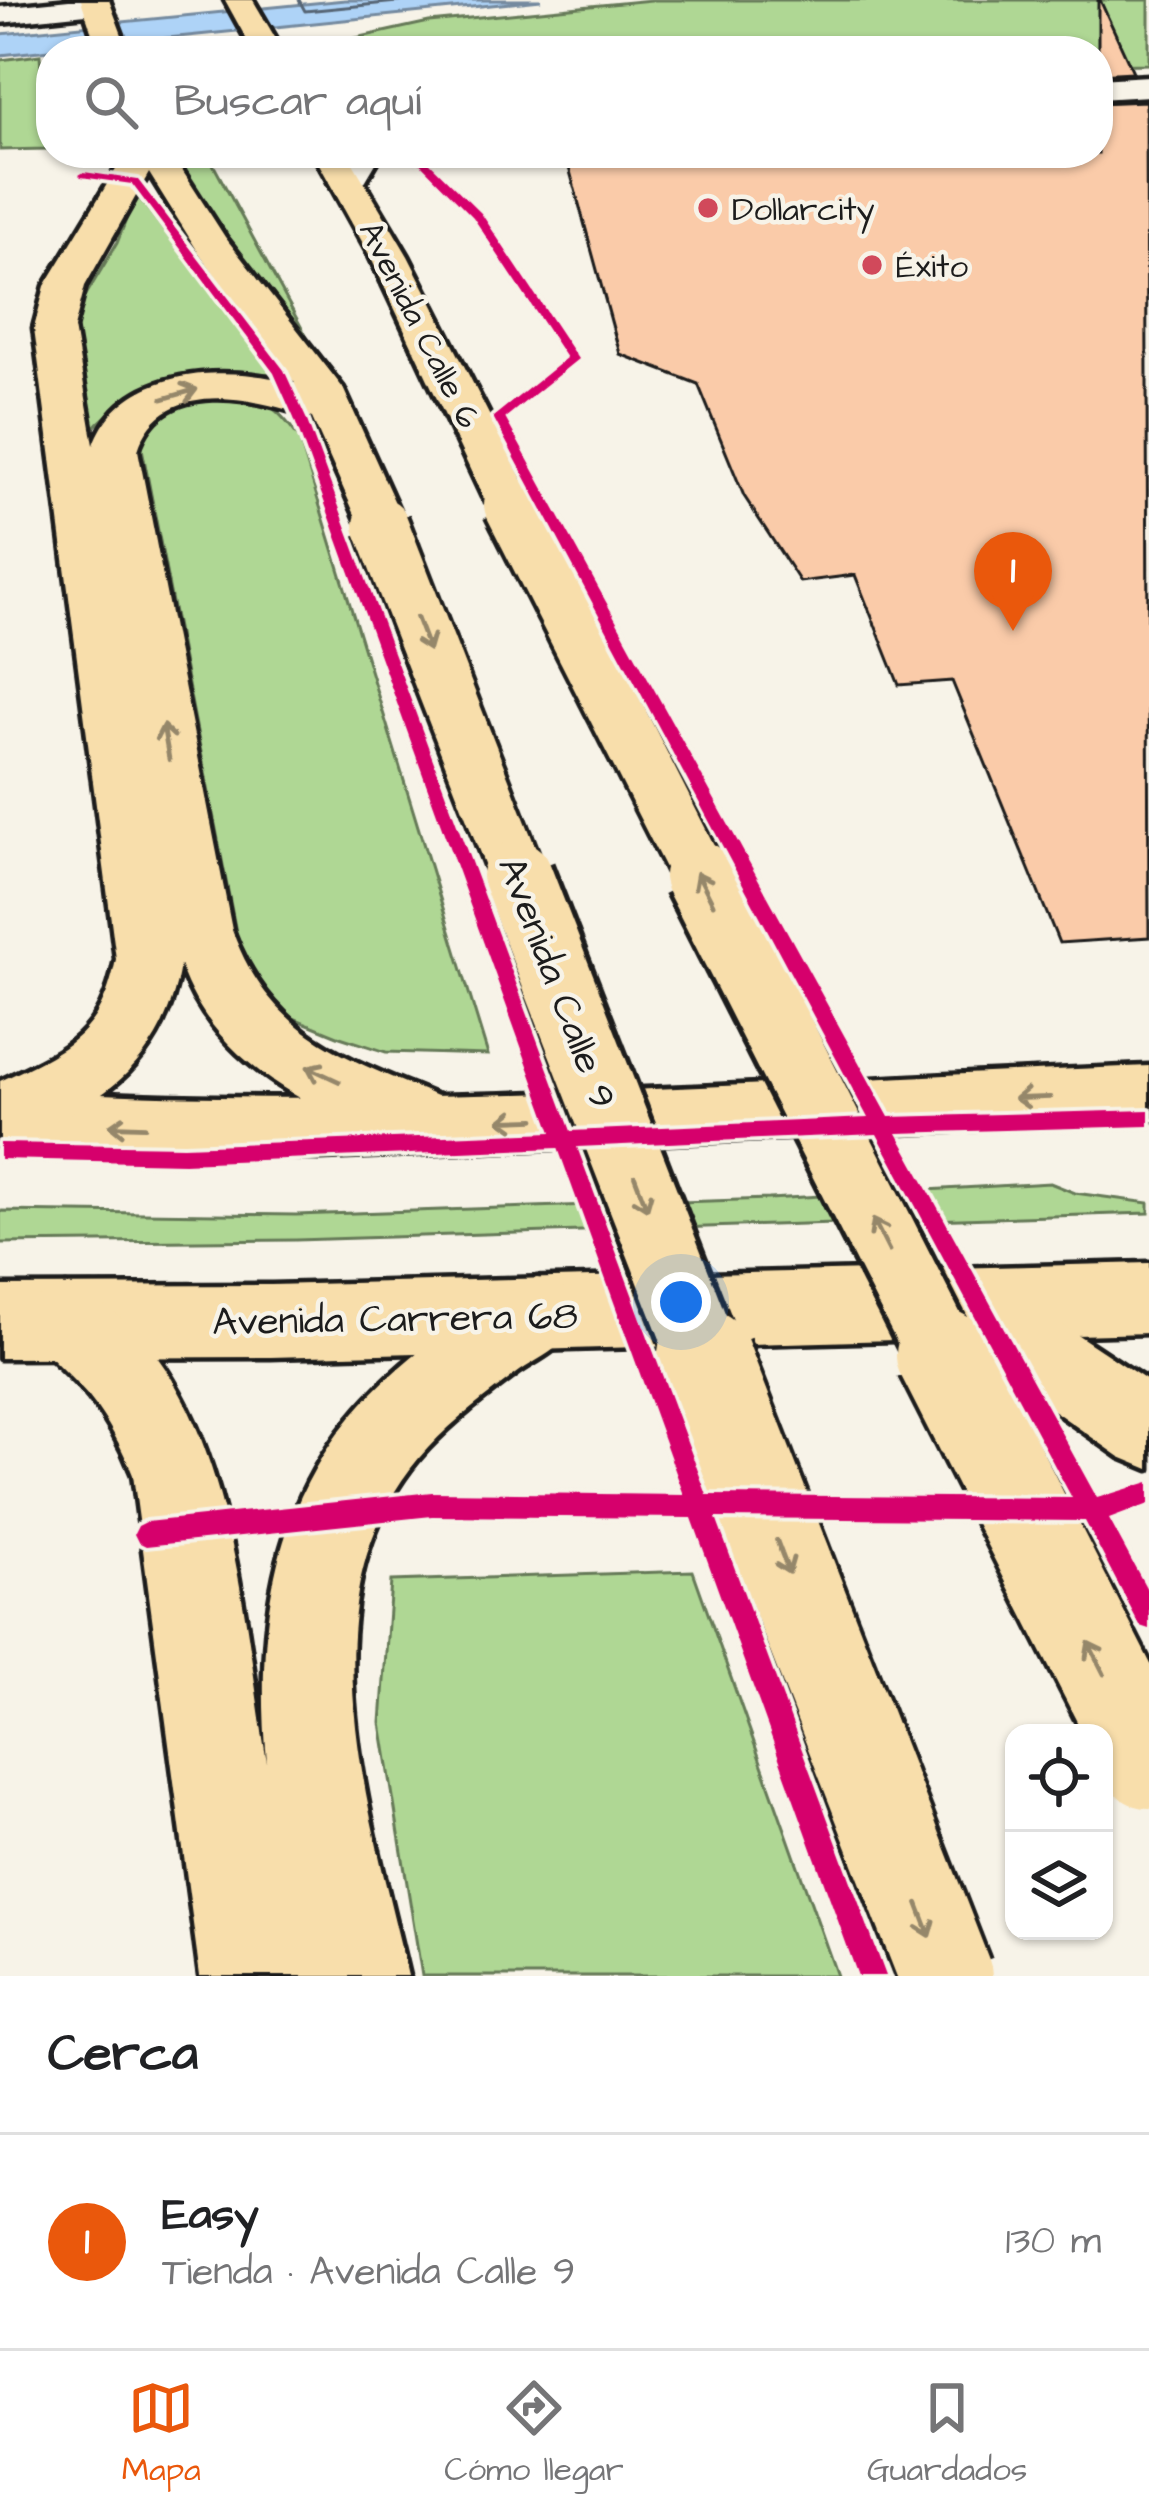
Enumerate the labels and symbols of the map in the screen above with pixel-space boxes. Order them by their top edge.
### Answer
place label: Dollarcity [732,187,875,234]
marker: Dollarcity [695,195,721,221]
street label: Avenida Calle 6 [347,213,491,436]
place label: Éxito [896,244,968,290]
marker: Éxito [859,252,885,278]
one-way arrow [160,381,198,403]
pin: 1 [974,532,1052,631]
one-way arrow [414,615,436,652]
one-way arrow [154,723,177,762]
street label: Avenida Calle 9 [483,849,629,1117]
one-way arrow [692,870,715,906]
one-way arrow [305,1062,341,1084]
one-way arrow [1013,1087,1052,1110]
one-way arrow [498,1109,537,1132]
one-way arrow [108,1114,147,1137]
one-way arrow [632,1174,653,1211]
one-way arrow [869,1218,892,1254]
your location [651,1272,711,1332]
street label: Avenida Carrera 68 [212,1290,578,1350]
one-way arrow [773,1537,795,1574]
one-way arrow [1084,1641,1107,1676]
one-way arrow [915,1901,937,1938]

